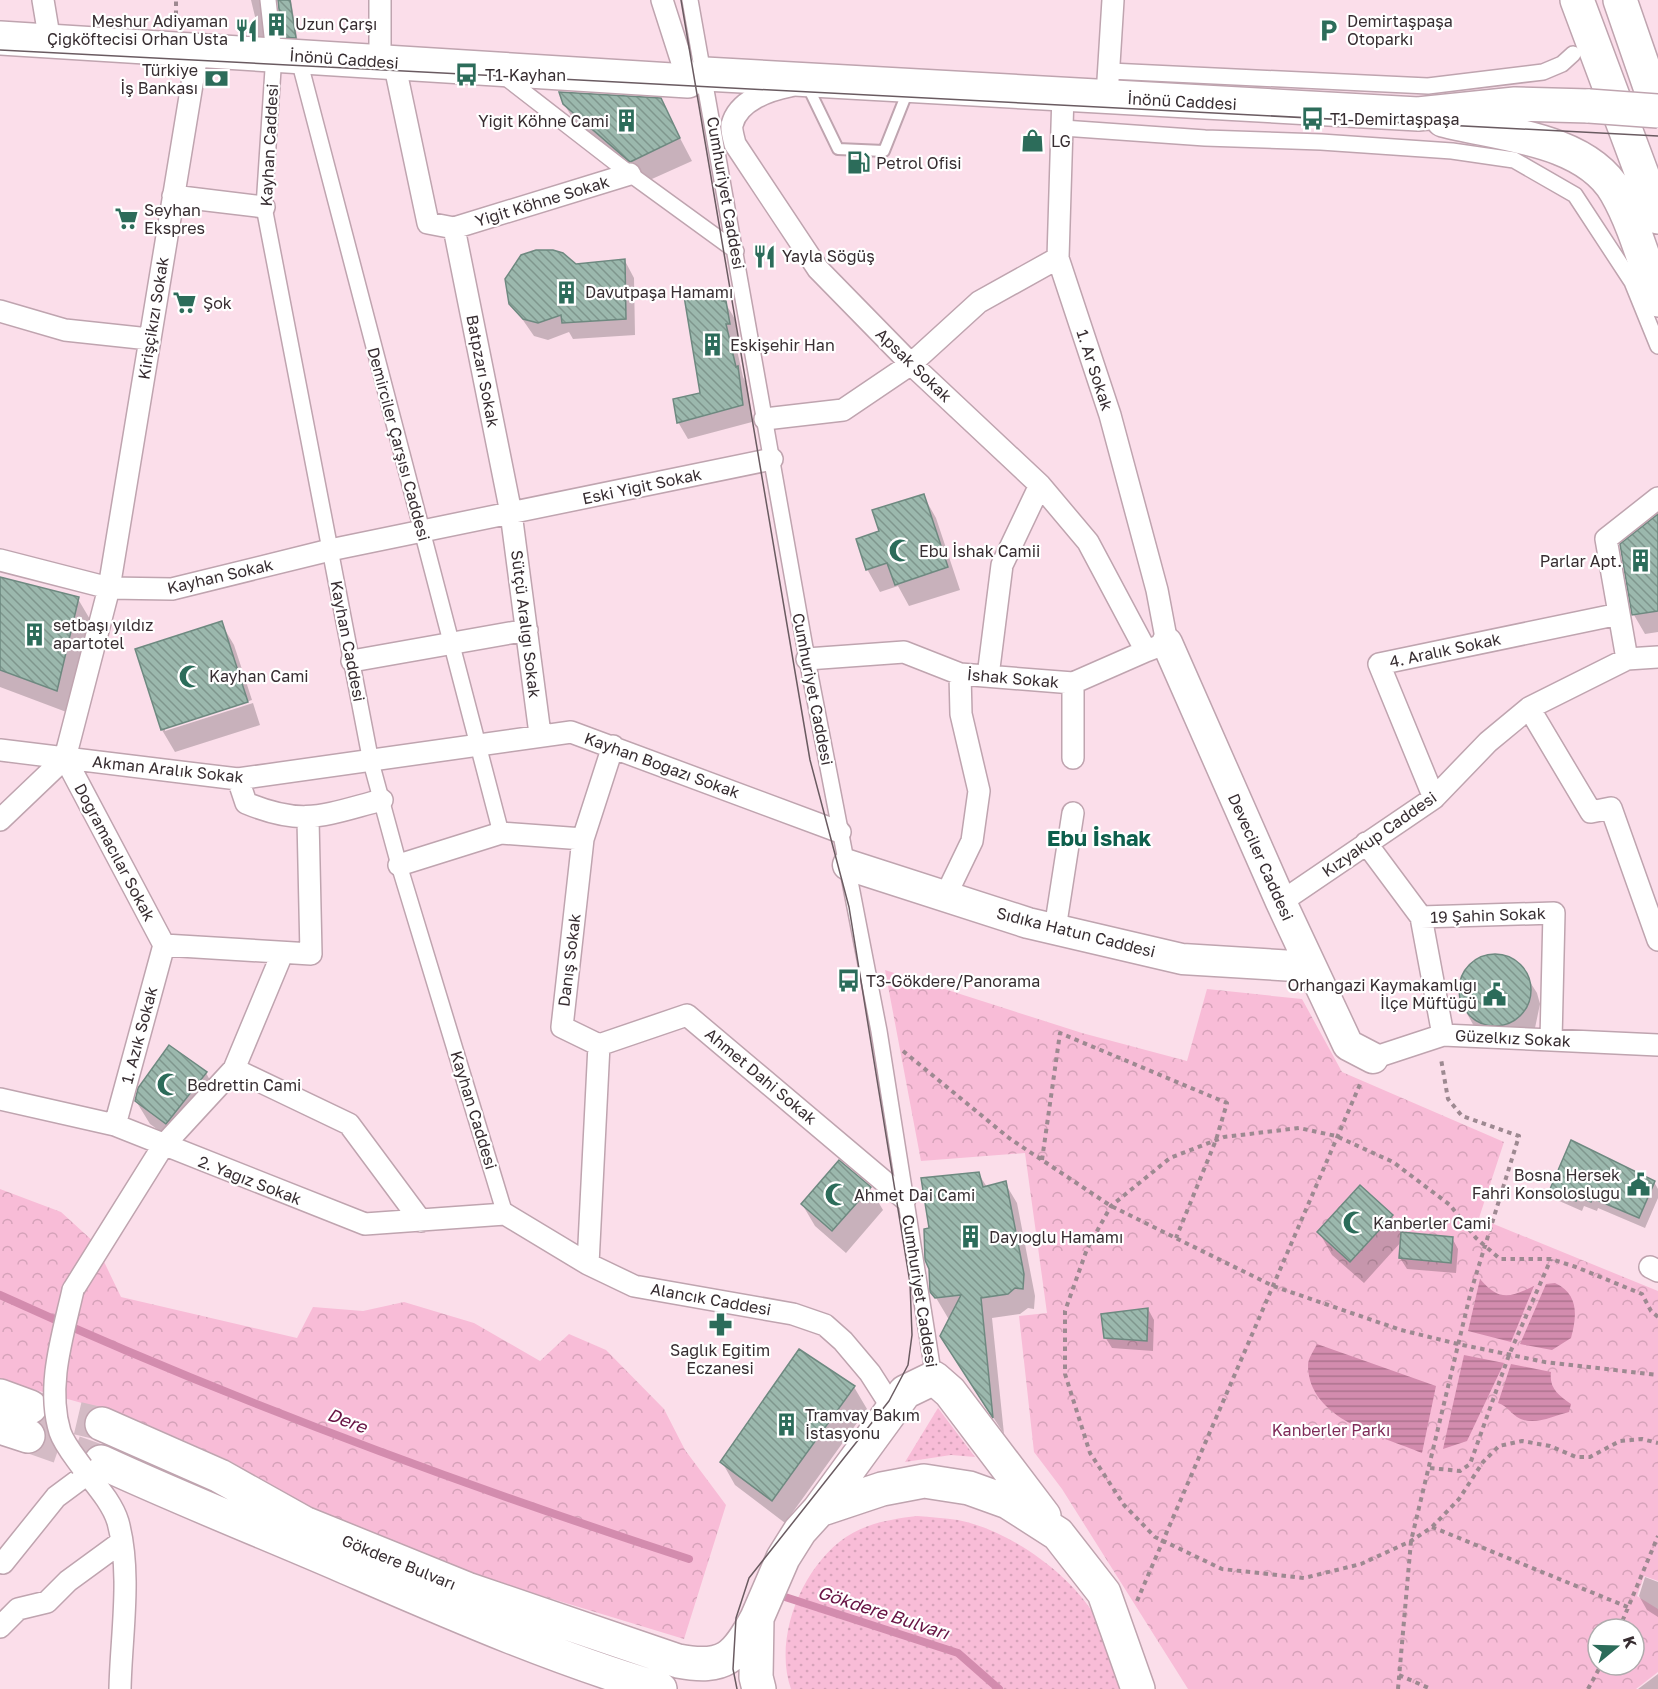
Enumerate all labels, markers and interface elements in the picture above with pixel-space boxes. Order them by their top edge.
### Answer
place label: Meshur Adiyaman Çigköftecisi Orhan Usta [47,11,228,49]
building icon: Uzun Çarşı [264,11,290,37]
place label: Demirtaşpaşa Otoparkı [1347,11,1453,49]
place label: Uzun Çarşı [295,14,377,34]
restaurant icon: Meshur Adiyaman Çigköftecisi Orhan Usta [233,17,259,43]
parking icon: Demirtaşpaşa Otoparkı [1316,17,1342,43]
street label: İnönü Caddesi [289,45,399,73]
place label: Türkiye İş Bankası [120,60,198,98]
bus stop icon: T1-Kayhan [454,62,480,88]
place label: T1-Kayhan [485,65,566,85]
bank icon: Türkiye İş Bankası [203,66,229,92]
street label: Kayhan Caddesi [256,83,282,207]
street label: İnönü Caddesi [1127,88,1237,114]
bus stop icon: T1-Demirtaşpaşa [1299,106,1325,132]
building icon: Yiğit Köhne Cami [614,108,640,134]
place label: T1-Demirtaşpaşa [1330,109,1460,129]
place label: Yiğit Köhne Cami [478,111,609,131]
street label: Cumhuriyet Caddesi [703,115,749,271]
shop icon: LG [1020,128,1046,154]
place label: LG [1051,131,1071,151]
fuel station icon: Petrol Ofisi [845,150,871,176]
place label: Petrol Ofisi [876,153,962,173]
street label: Yiğit Köhne Sokak [473,171,611,231]
place label: Seyhan Ekspres [144,200,205,238]
supermarket icon: Seyhan Ekspres [113,206,139,232]
restaurant icon: Yayla Söğüş [751,243,777,269]
place label: Yayla Söğüş [782,246,875,266]
street label: Kirişçikızı Sokak [133,255,173,381]
building icon: Davutpaşa Hamamı [554,279,580,305]
place label: Davutpaşa Hamamı [585,282,733,302]
supermarket icon: Şok [172,290,198,316]
place label: Şok [203,293,232,313]
street label: Batpzarı Sokak [462,313,504,429]
street label: Apsak Sokak [872,324,956,406]
street label: 1. Ar Sokak [1072,327,1118,413]
building icon: Eskişehir Han [699,332,725,358]
place label: Eskişehir Han [730,335,835,355]
street label: Demirciler Çarşısı Caddesi [363,345,435,543]
street label: Eski Yiğit Sokak [581,464,703,508]
mosque icon: Ebu İshak Camii [888,538,914,564]
place label: Ebu İshak Camii [919,541,1040,561]
building icon: Parlar Apt. [1627,548,1653,574]
street label: Sütçü Aralığı Sokak [507,549,545,699]
place label: Parlar Apt. [1540,551,1622,571]
street label: Kayhan Sokak [165,554,275,598]
street label: Kayhan Caddesi [326,579,370,703]
street label: Cumhuriyet Caddesi [788,611,838,767]
place label: setbaşı yıldız apartotel [53,615,153,653]
building icon: setbaşı yıldız apartotel [22,621,48,647]
street label: 4. Aralık Sokak [1387,628,1503,672]
mosque icon: Kayhan Cami [178,663,204,689]
street label: İshak Sokak [966,664,1060,692]
place label: Kayhan Cami [209,666,309,686]
street label: Kayhan Boğazı Sokak [582,728,742,802]
street label: Akman Aralık Sokak [91,751,245,787]
street label: Doğramacılar Sokak [70,780,160,924]
street label: Kızyakup Caddesi [1318,787,1440,881]
street label: Deveciler Caddesi [1224,790,1298,924]
district label: Ebu İshak [1047,824,1151,851]
street label: Sıdıka Hatun Caddesi [994,903,1158,961]
street label: 19 Şahin Sokak [1430,903,1546,927]
street label: Danış Sokak [553,912,585,1008]
bus stop icon: T3-Gökdere/Panorama [835,968,861,994]
place label: T3-Gökdere/Panorama [866,971,1040,991]
place label: Orhangazi Kaymakamlığı İlçe Müftüğü [1287,975,1477,1013]
public building icon: Orhangazi Kaymakamlığı İlçe Müftüğü [1482,981,1508,1007]
street label: 1. Azık Sokak [116,984,162,1086]
street label: Ahmet Dahi Sokak [701,1023,821,1129]
street label: Güzelkız Sokak [1455,1025,1571,1051]
street label: Kayhan Caddesi [446,1048,502,1172]
mosque icon: Bedrettin Cami [156,1072,182,1098]
place label: Bedrettin Cami [187,1075,301,1095]
street label: 2. Yağız Sokak [195,1151,305,1209]
place label: Bosna Hersek Fahri Konsolosluğu [1472,1165,1620,1203]
public building icon: Bosna Hersek Fahri Konsolosluğu [1625,1171,1651,1197]
mosque icon: Ahmet Dai Cami [823,1182,849,1208]
place label: Ahmet Dai Cami [854,1185,975,1205]
mosque icon: Kanberler Cami [1342,1210,1368,1236]
street label: Cumhuriyet Caddesi [898,1213,942,1369]
place label: Kanberler Cami [1373,1213,1491,1233]
building icon: Dayıoğlu Hamamı [958,1224,984,1250]
place label: Dayıoğlu Hamamı [989,1227,1123,1247]
street label: Alancık Caddesi [649,1279,773,1319]
pharmacy icon: Sağlık Eğitim Eczanesi [707,1312,733,1338]
place label: Sağlık Eğitim Eczanesi [670,1340,770,1378]
water label: Dere [325,1403,372,1438]
place label: Tramvay Bakım İstasyonu [805,1405,920,1443]
building icon: Tramvay Bakım İstasyonu [774,1411,800,1437]
park label: Kanberler Parkı [1272,1420,1390,1440]
street label: Gökdere Bulvarı [339,1530,459,1594]
water label: Gökdere Bulvarı [815,1580,953,1644]
north arrow [1586,1617,1646,1677]
text: K [1619,1633,1642,1651]

